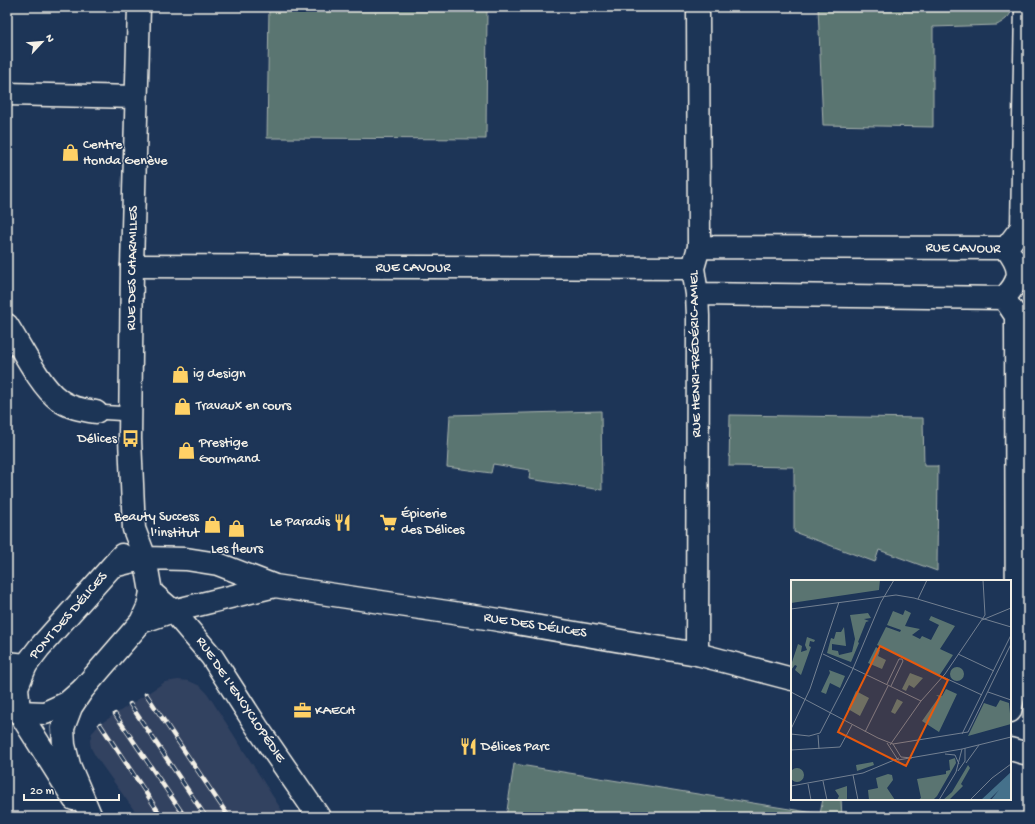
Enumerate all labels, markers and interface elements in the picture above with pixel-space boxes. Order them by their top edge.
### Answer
north arrow [22,22,62,62]
text: N [42,33,56,44]
place label: Centre Honda Genève [83,137,168,170]
shop icon: Centre Honda Genève [60,143,80,163]
street label: RUE DES CHARMILLES [123,205,143,331]
street label: RUE CAVOUR [925,240,1001,258]
street label: RUE CAVOUR [376,260,451,277]
street label: RUE HENRI-FRÉDÉRIC-AMIEL [686,269,706,438]
shop icon: ig design [170,364,190,384]
place label: ig design [193,366,246,383]
shop icon: Travaux en cours [173,396,193,416]
place label: Travaux en cours [195,398,292,415]
bus stop icon: Délices [120,429,140,449]
place label: Délices [76,431,118,448]
place label: Prestige Gourmand [198,435,261,468]
shop icon: Prestige Gourmand [176,441,196,461]
place label: Épicerie des Délices [401,506,465,539]
place label: Beauty Success l'institut [113,509,200,542]
restaurant icon: Le Paradis [333,512,353,532]
supermarket icon: Épicerie des Délices [378,512,398,532]
place label: Le Paradis [270,514,331,531]
shop icon: Beauty Success l'institut [202,515,222,535]
shop icon: Les fleurs [227,519,247,539]
place label: Les fleurs [211,541,264,558]
street label: PONT DES DÉLICES [26,568,112,664]
inset map [791,580,1011,800]
street label: RUE DES DÉLICES [482,609,588,643]
street label: RUE DE L'ENCYCLOPÉDIE [192,634,289,767]
office icon: KAECH [292,701,312,721]
place label: KAECH [315,703,356,720]
restaurant icon: Délices Parc [458,737,478,757]
place label: Délices Parc [480,739,550,756]
scale bar [24,776,119,802]
text: 20 m [30,785,55,799]

